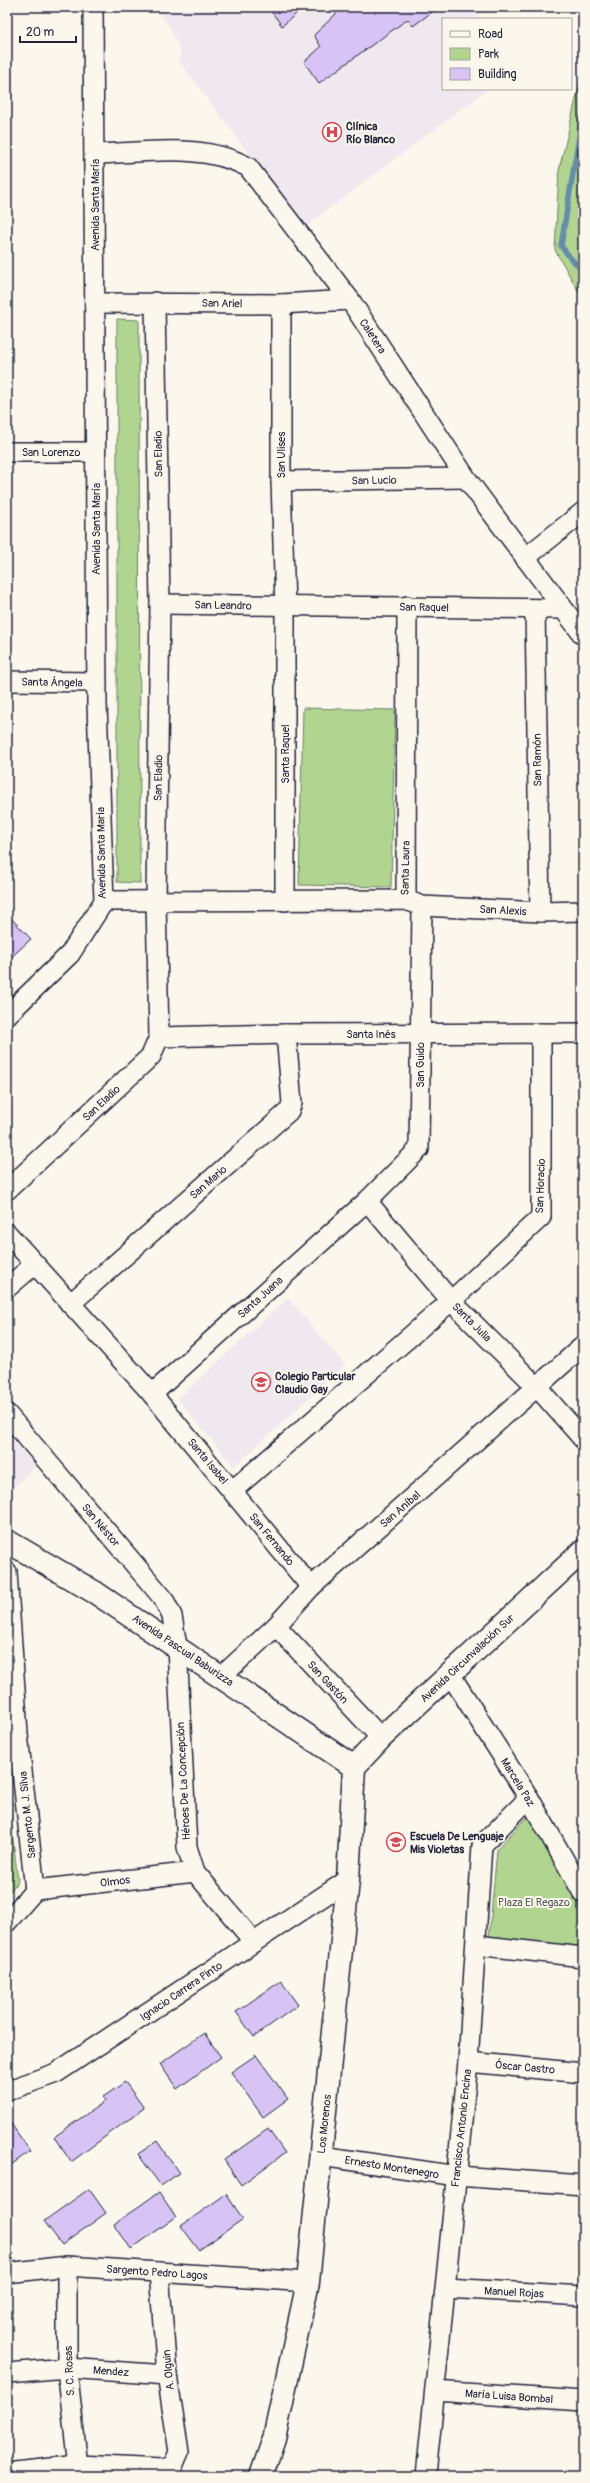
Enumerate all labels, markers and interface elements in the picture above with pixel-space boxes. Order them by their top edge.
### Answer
scale bar [20,18,76,44]
legend [442,18,572,90]
text: 20 m [26,25,55,40]
text: Road [478,27,503,42]
text: Park [478,47,499,62]
text: Building [478,67,517,82]
place label: Clínica Río Blanco [346,120,395,146]
hospital icon: Clínica Río Blanco [321,121,343,143]
street label: Avenida Santa María [89,159,102,251]
street label: San Ariel [201,297,243,310]
street label: Caletera [357,316,389,356]
street label: San Eladio [152,431,165,477]
street label: San Ulises [275,431,288,478]
street label: San Lorenzo [22,446,80,459]
street label: San Lucio [351,474,397,487]
street label: Avenida Santa María [90,483,103,575]
street label: San Leandro [194,598,252,613]
street label: San Raquel [399,601,449,614]
street label: Santa Ángela [21,675,83,690]
street label: Santa Raquel [279,724,292,784]
street label: San Ramón [531,733,544,787]
street label: San Eladio [152,755,165,801]
street label: Avenida Santa María [94,807,109,899]
street label: Santa Laura [399,840,412,896]
street label: San Alexis [479,903,527,918]
street label: Santa Inés [346,1028,396,1041]
street label: San Guido [414,1042,427,1088]
street label: San Eladio [80,1083,123,1124]
street label: San Horacio [533,1158,548,1214]
street label: San Mario [187,1163,230,1202]
street label: Santa Juana [235,1274,286,1321]
street label: Santa Julia [449,1300,494,1345]
place label: Colegio Particular Claudio Gay [275,1370,356,1396]
school or university icon: Colegio Particular Claudio Gay [250,1371,272,1393]
street label: Santa Isabel [185,1436,231,1487]
street label: San Aníbal [377,1488,423,1530]
street label: San Néstor [79,1501,122,1550]
street label: San Fernando [246,1510,297,1568]
street label: Avenida Circunvalación Sur [418,1611,517,1705]
street label: Avenida Pascual Baburizza [130,1612,236,1689]
street label: San Gastón [305,1658,351,1706]
street label: Héroes De La Concepción [174,1722,193,1840]
street label: Marcela Paz [498,1756,538,1809]
street label: Sargento M. J. Silva [16,1771,39,1859]
place label: Escuela De Lenguaje Mis Violetas [410,1830,504,1856]
school or university icon: Escuela De Lenguaje Mis Violetas [385,1831,407,1853]
street label: Olmos [99,1873,131,1890]
park label: Plaza El Regazo [498,1896,570,1909]
street label: Ignacio Carrera Pinto [138,1959,225,2024]
street label: Óscar Castro [494,2057,556,2077]
street label: Francisco Antonio Encina [449,2068,474,2188]
street label: Los Morenos [315,2094,334,2154]
street label: Ernesto Montenegro [344,2154,440,2181]
street label: Sargento Pedro Lagos [106,2262,208,2283]
street label: Manuel Rojas [484,2284,544,2301]
street label: S. C. Rosas [62,2346,77,2396]
street label: A. Olguin [160,2349,177,2391]
street label: Mendez [93,2364,130,2379]
street label: María Luisa Bombal [464,2387,553,2406]

